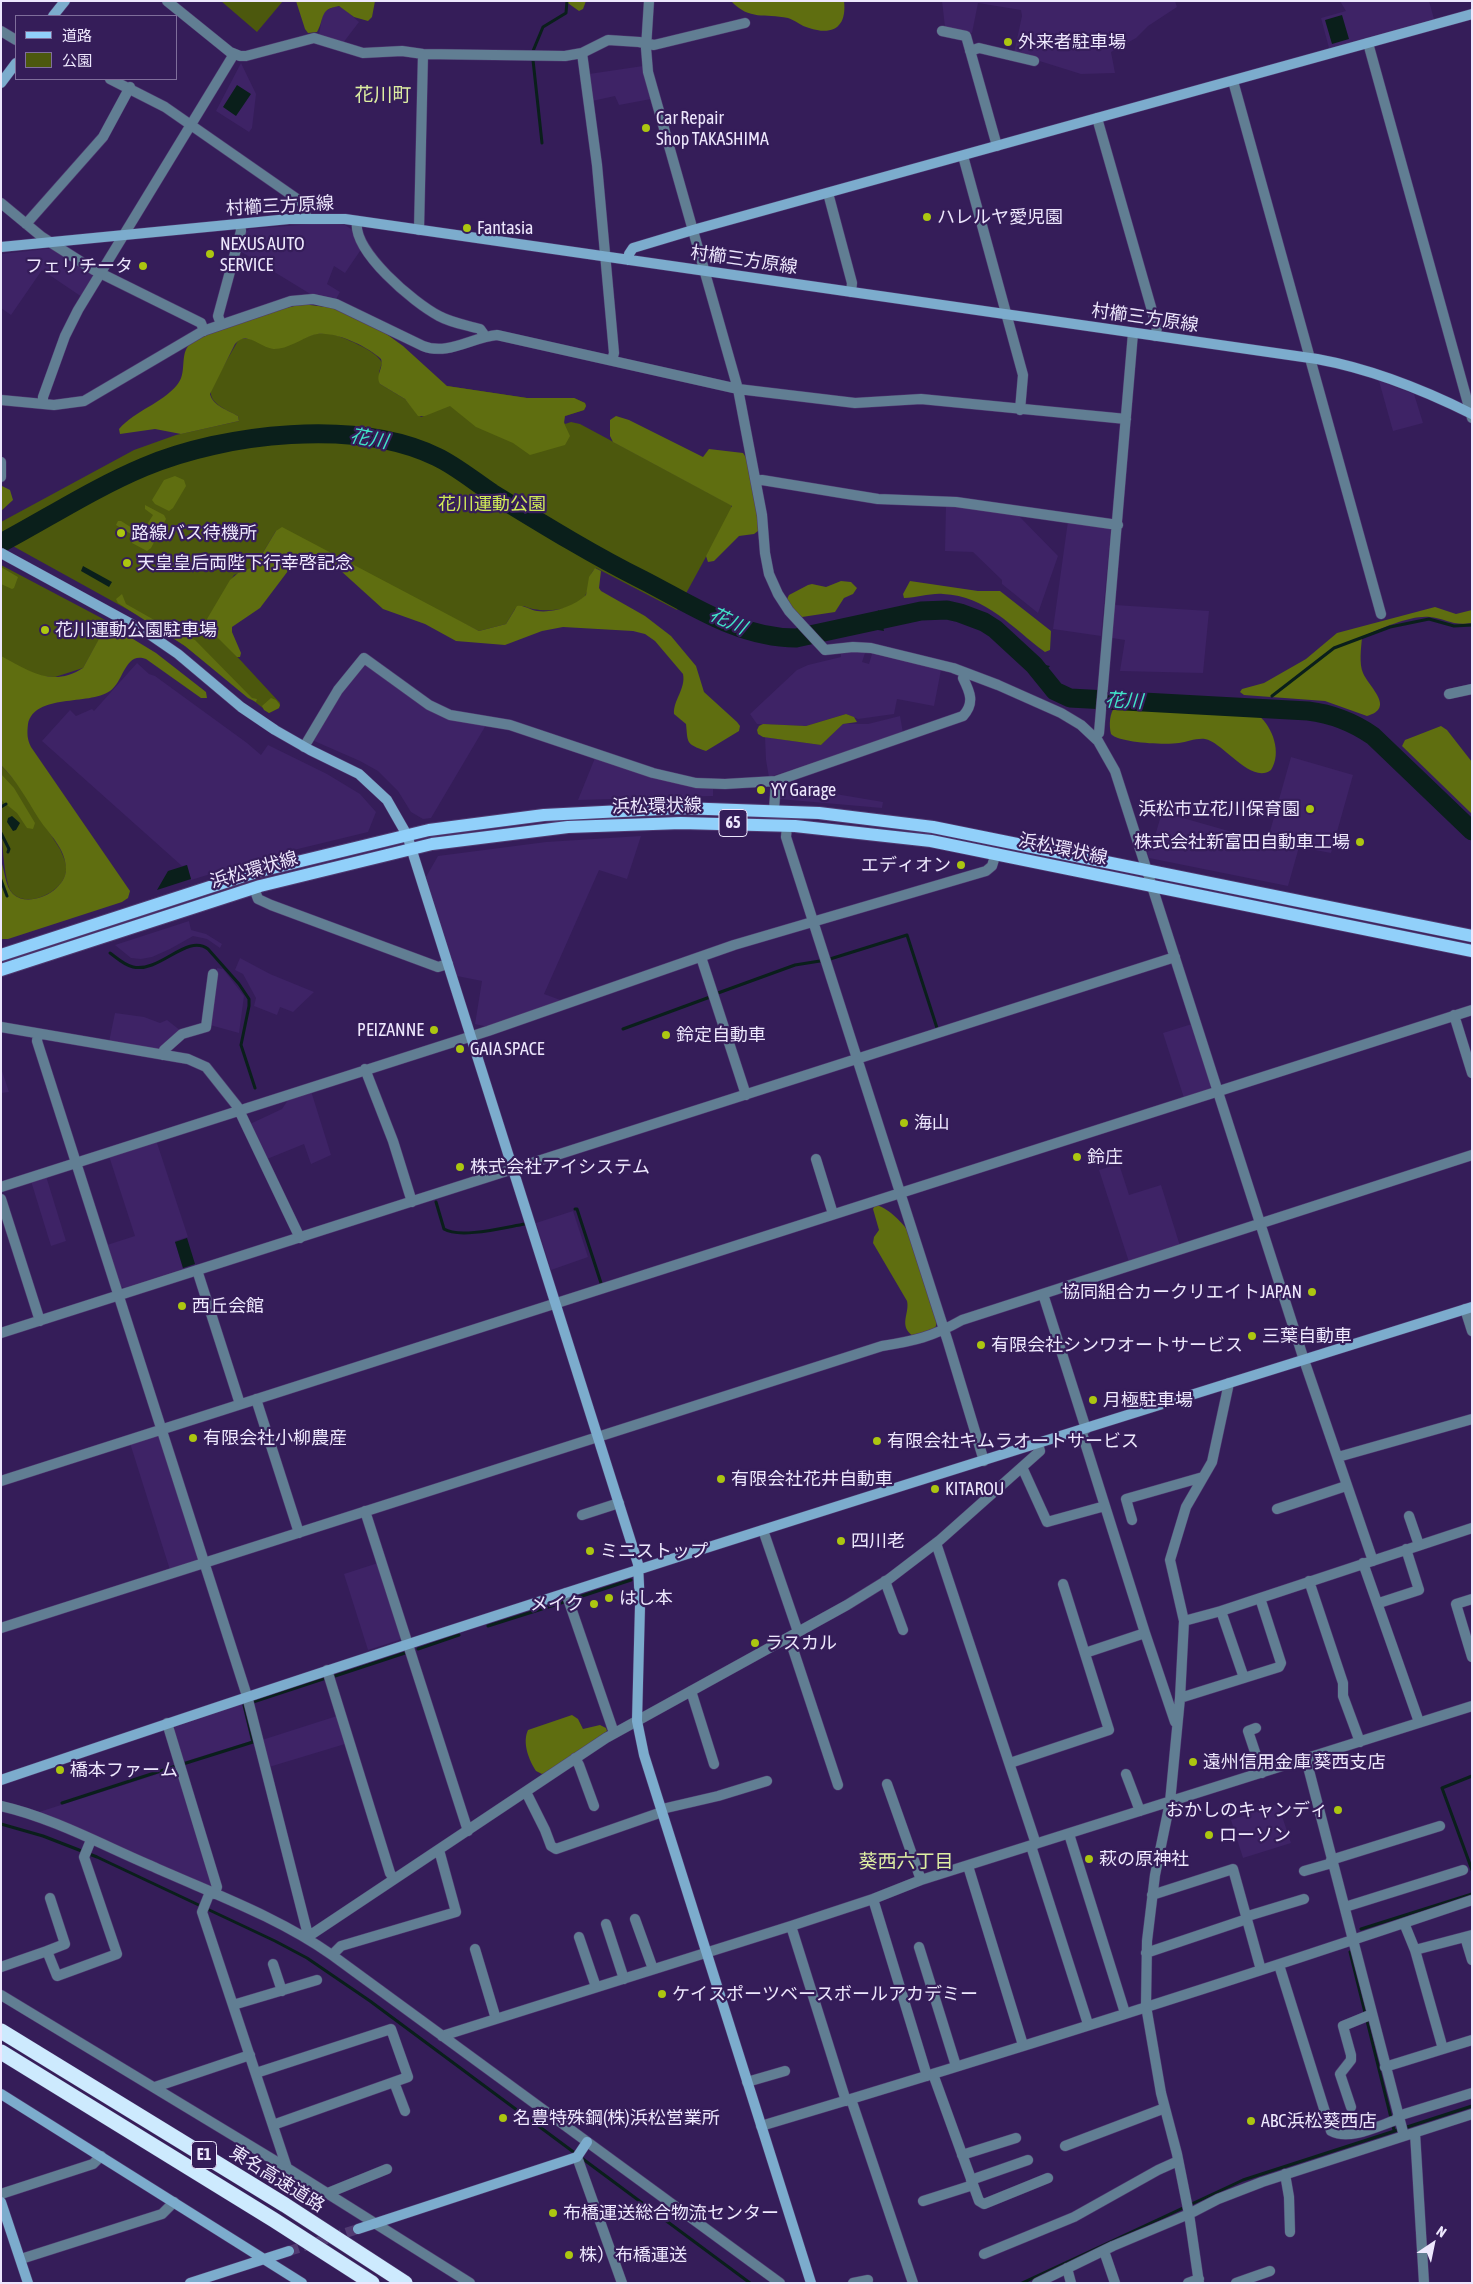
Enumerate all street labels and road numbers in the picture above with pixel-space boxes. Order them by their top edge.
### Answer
street label: 村櫛三方原線 [226,192,334,220]
street label: 村櫛三方原線 [689,242,799,278]
street label: 村櫛三方原線 [1090,300,1200,336]
street label: 浜松環状線 [612,794,702,818]
road number: 65 [719,810,747,836]
street label: 浜松環状線 [1017,829,1109,869]
street label: 浜松環状線 [208,847,300,893]
street label: 東名高速道路 [225,2141,329,2217]
road number: E1 [192,2142,216,2168]

